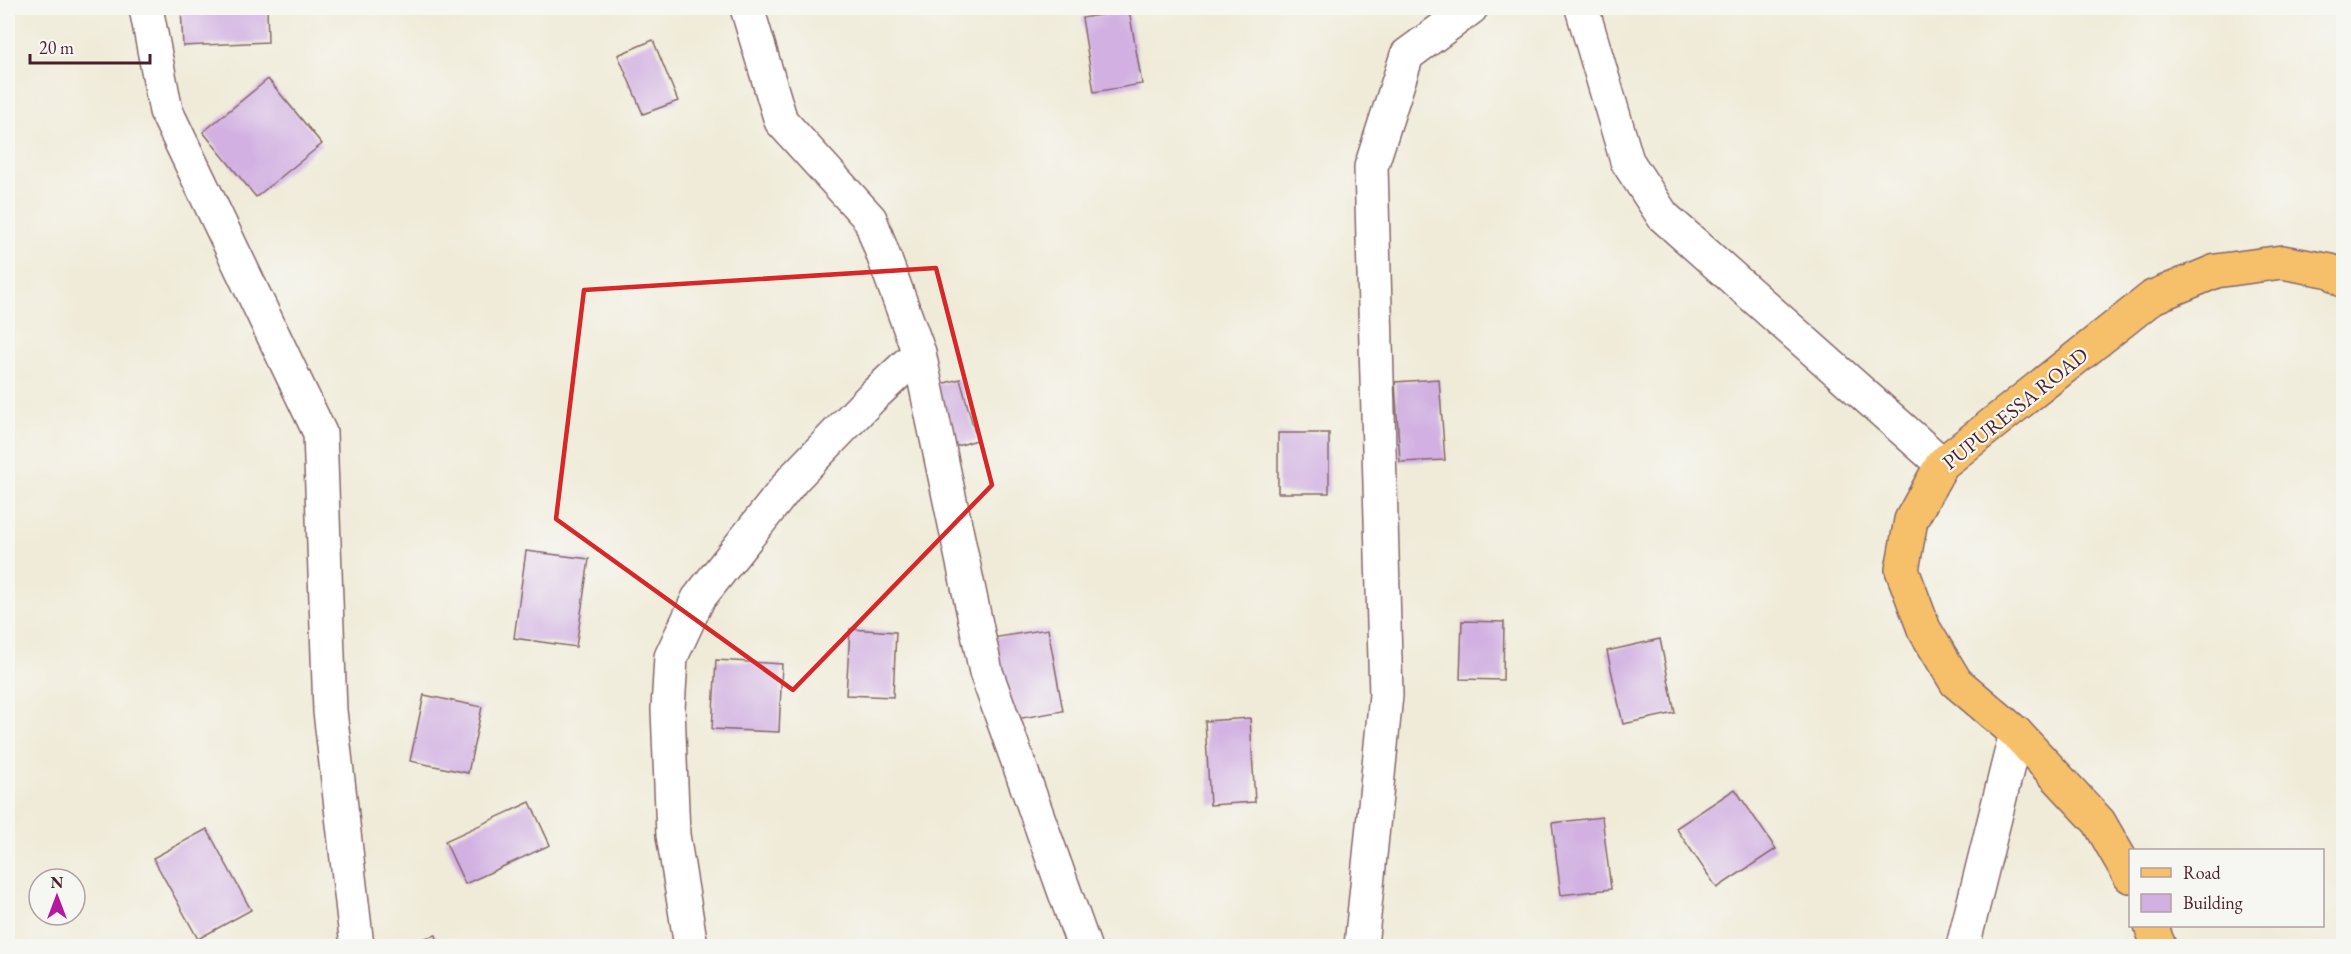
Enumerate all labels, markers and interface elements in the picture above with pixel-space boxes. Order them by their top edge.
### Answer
scale bar [30,27,150,65]
text: 20 m [39,36,74,59]
street label: PUPURESSA ROAD [1937,341,2094,475]
legend [2129,849,2324,927]
text: Road [2183,861,2222,884]
north arrow [27,867,87,927]
text: N [51,872,64,893]
text: Building [2183,891,2243,914]

